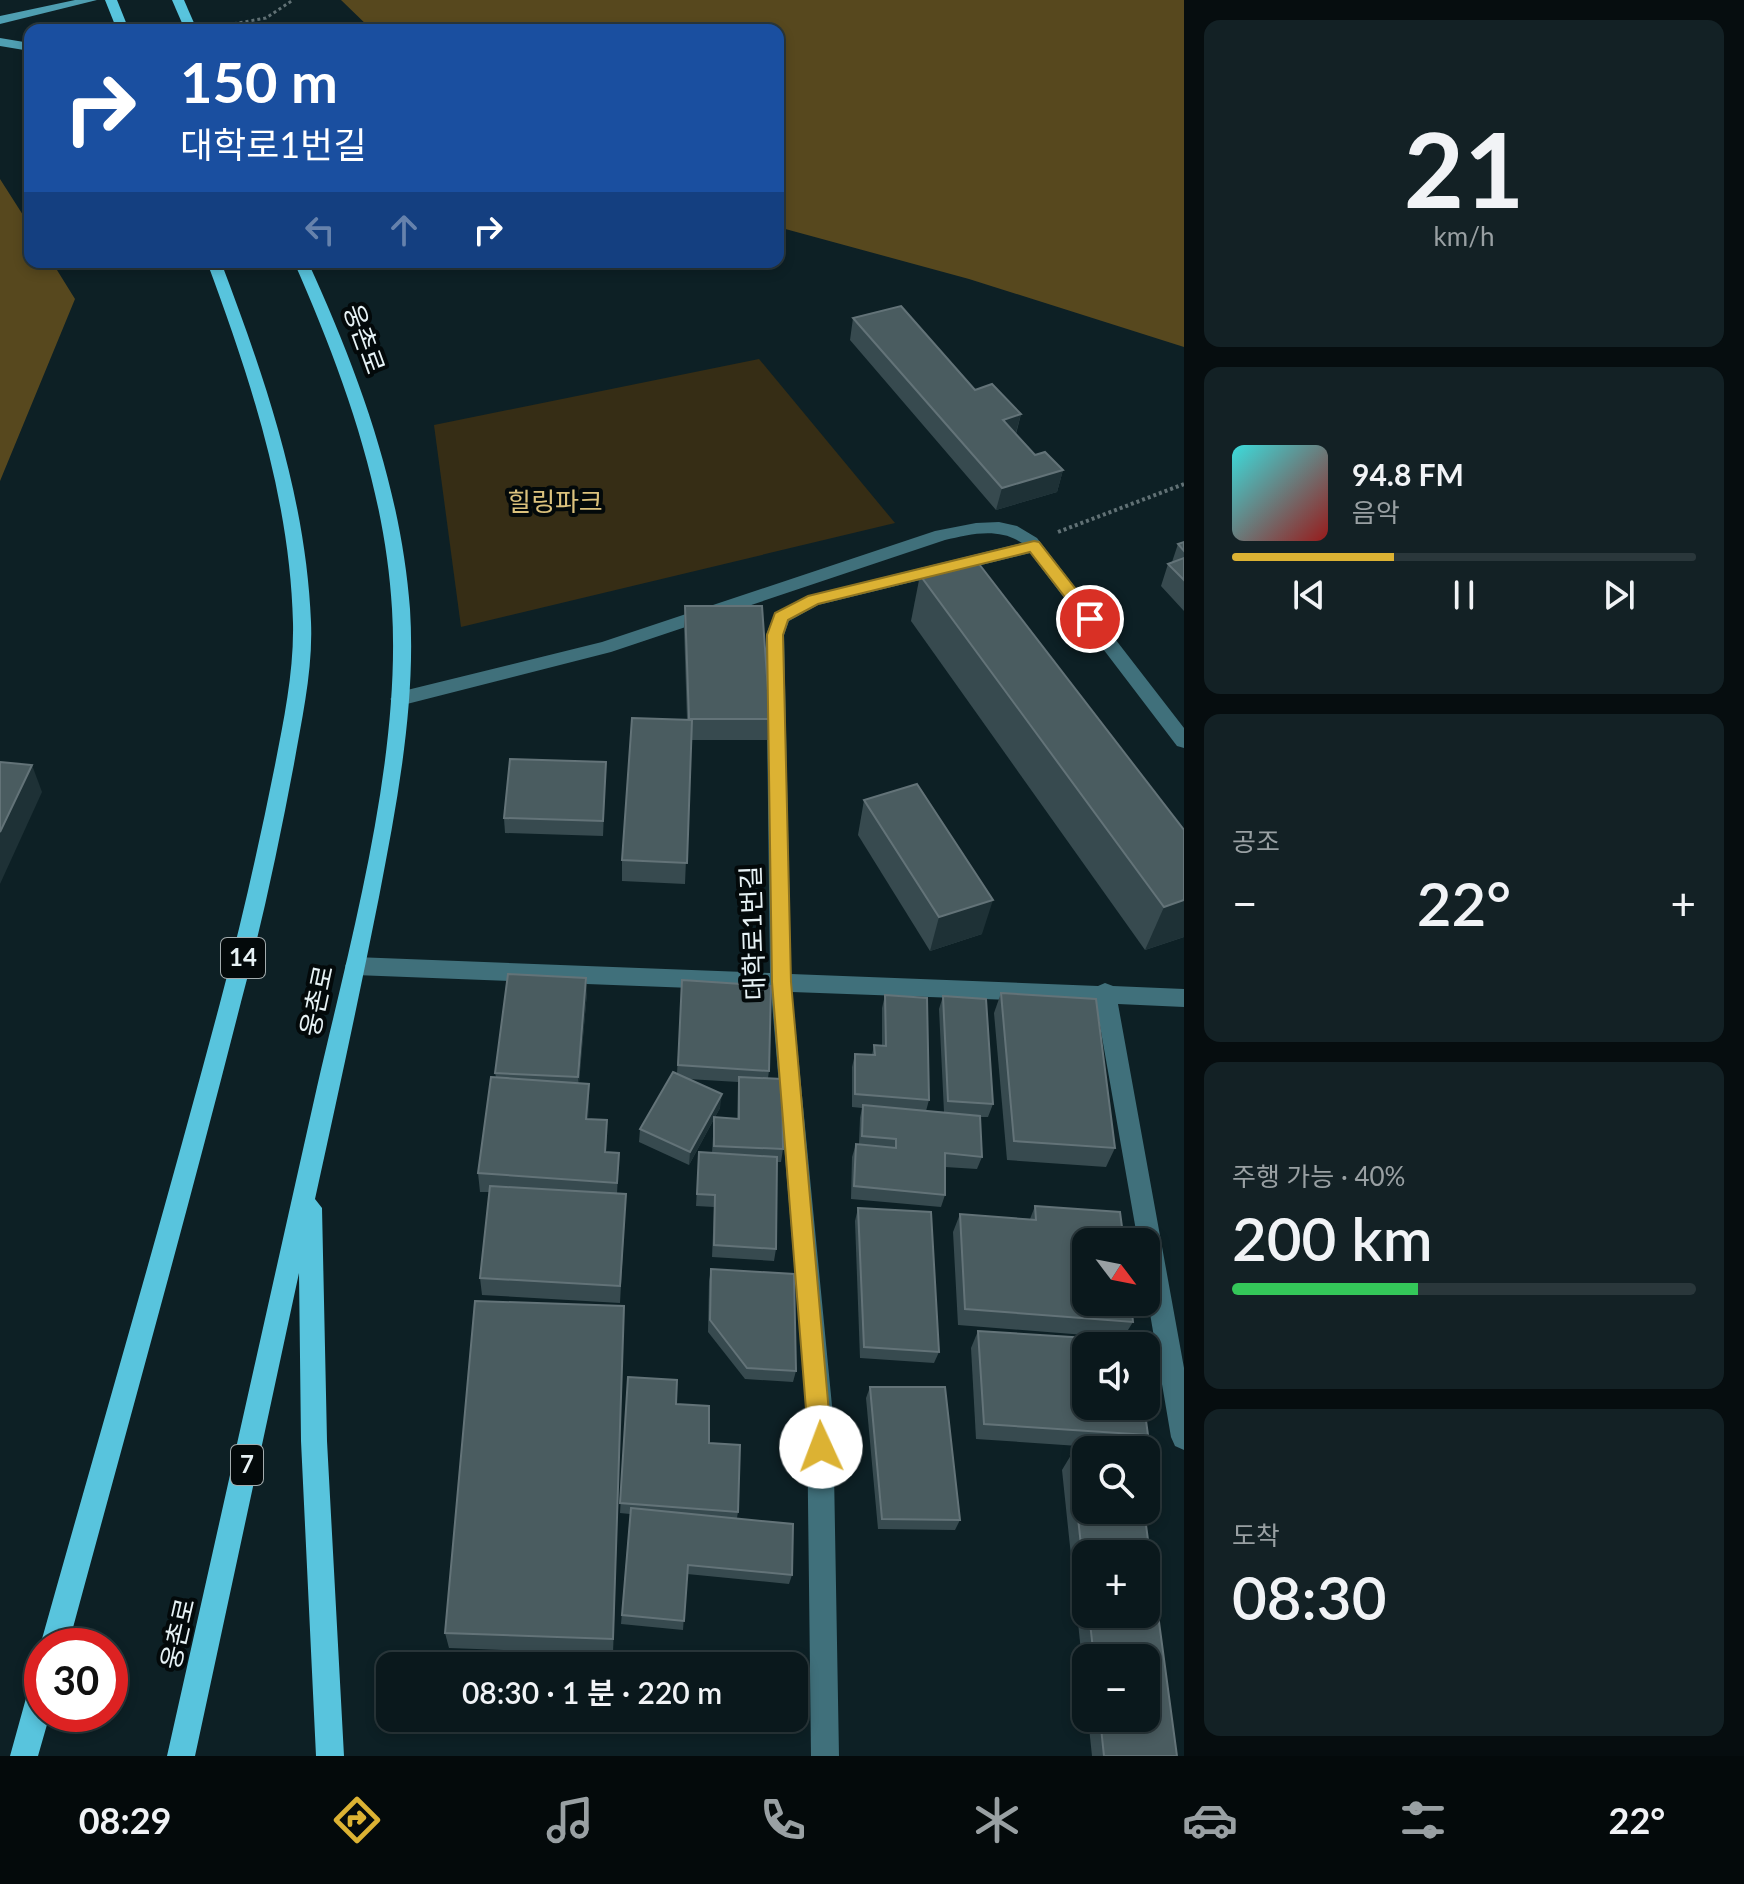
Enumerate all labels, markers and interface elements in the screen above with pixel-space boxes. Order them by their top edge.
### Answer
text: 150 m [180,48,338,115]
icon: right [48,56,152,160]
text: 21 [1404,105,1524,230]
text: 대학로1번길 [180,122,366,166]
icon: left [298,208,342,252]
icon: ahead [382,208,426,252]
icon: right [466,208,510,252]
text: km/h [1434,220,1494,252]
street label: 웅촌로 [338,299,392,378]
text: 94.8 FM [1352,456,1464,492]
park label: 힐링파크 [507,485,603,517]
text: 음악 [1352,496,1400,528]
icon: previous [1287,573,1331,617]
icon: pause [1442,573,1486,617]
icon: next [1597,573,1641,617]
pin [1056,585,1124,653]
icon: arrive [1068,597,1112,641]
text: 공조 [1232,825,1280,857]
street label: 대학로1번길 [734,865,770,1001]
text: 22° [1417,867,1511,939]
text: − [1232,877,1258,929]
text: + [1670,877,1696,929]
road number: 14 [221,938,265,978]
street label: 웅촌로 [293,962,339,1039]
text: 주행 가능 · 40% [1232,1160,1405,1192]
text: 200 km [1232,1202,1433,1274]
north arrow [1072,1228,1160,1316]
map controls [1072,1228,1160,1732]
button: sound [1072,1332,1160,1420]
position arrow [779,1405,863,1489]
button: search [1072,1436,1160,1524]
road number: 7 [231,1445,263,1485]
text: 도착 [1232,1519,1280,1551]
button: + [1072,1540,1160,1628]
text: 08:30 [1232,1561,1386,1633]
street label: 웅촌로 [153,1595,201,1672]
speed limit sign: 30 [24,1628,128,1732]
button: − [1072,1644,1160,1732]
text: 08:30 · 1 분 · 220 m [462,1674,722,1710]
icon: directions [329,1792,385,1848]
icon: music [542,1792,598,1848]
icon: phone [755,1792,811,1848]
icon: climate [969,1792,1025,1848]
icon: car [1182,1792,1238,1848]
icon: filters [1395,1792,1451,1848]
text: 08:29 [79,1798,171,1842]
text: 22° [1609,1798,1665,1842]

